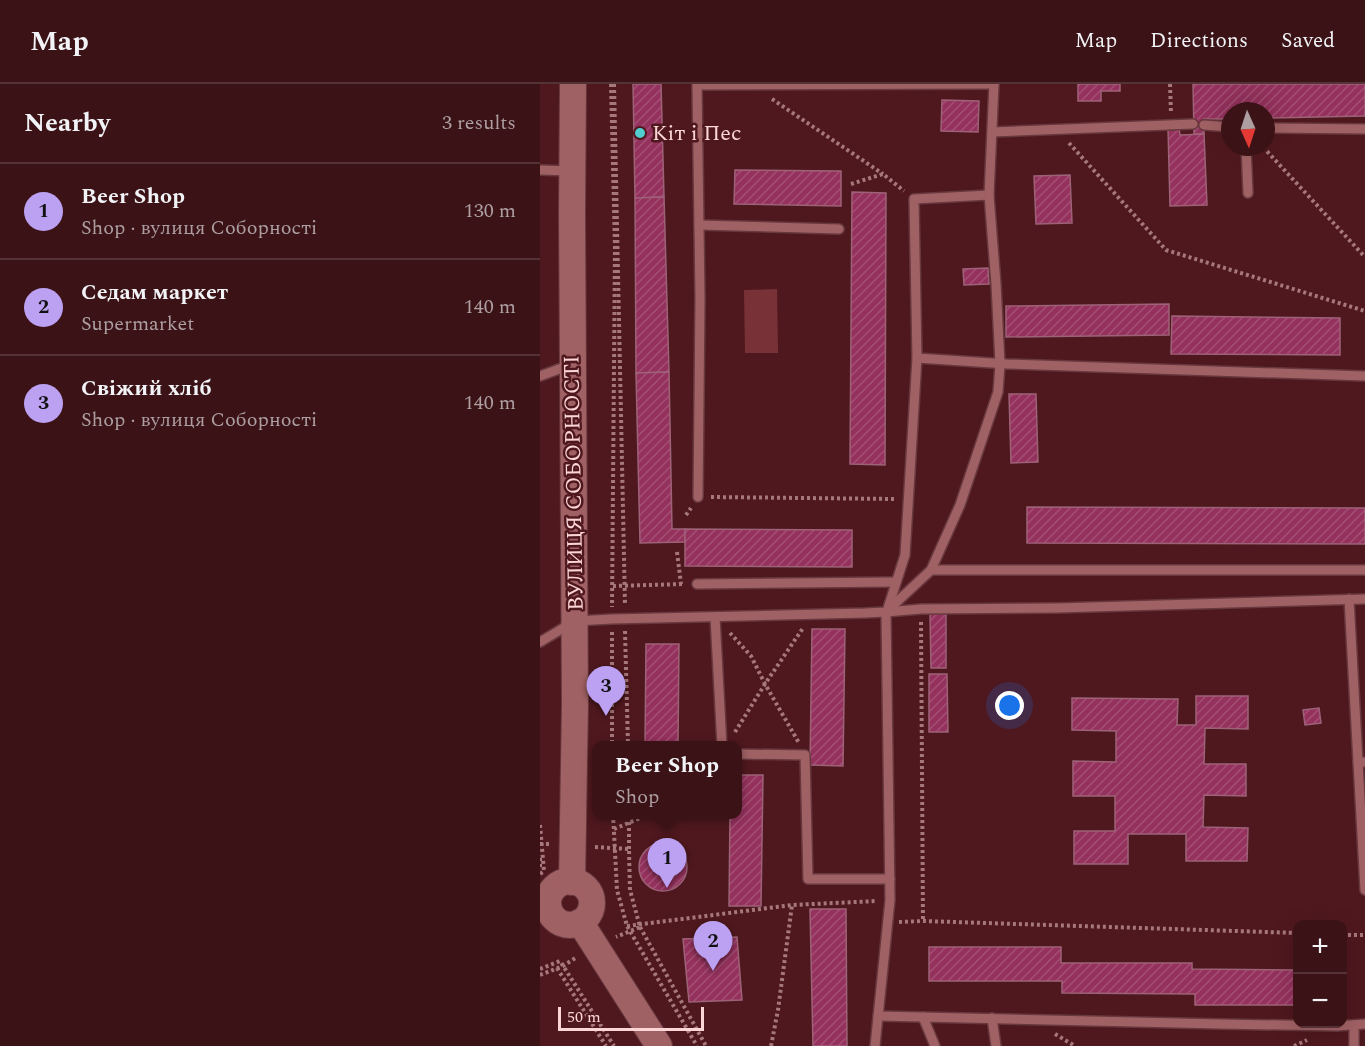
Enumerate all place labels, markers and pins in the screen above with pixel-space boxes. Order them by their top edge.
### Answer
place label: Кіт і Пес [652,117,742,150]
marker: Кіт і Пес [633,126,647,140]
pin: 3 [586,666,626,716]
pin: 1 [648,838,686,888]
pin: 2 [694,922,732,971]

